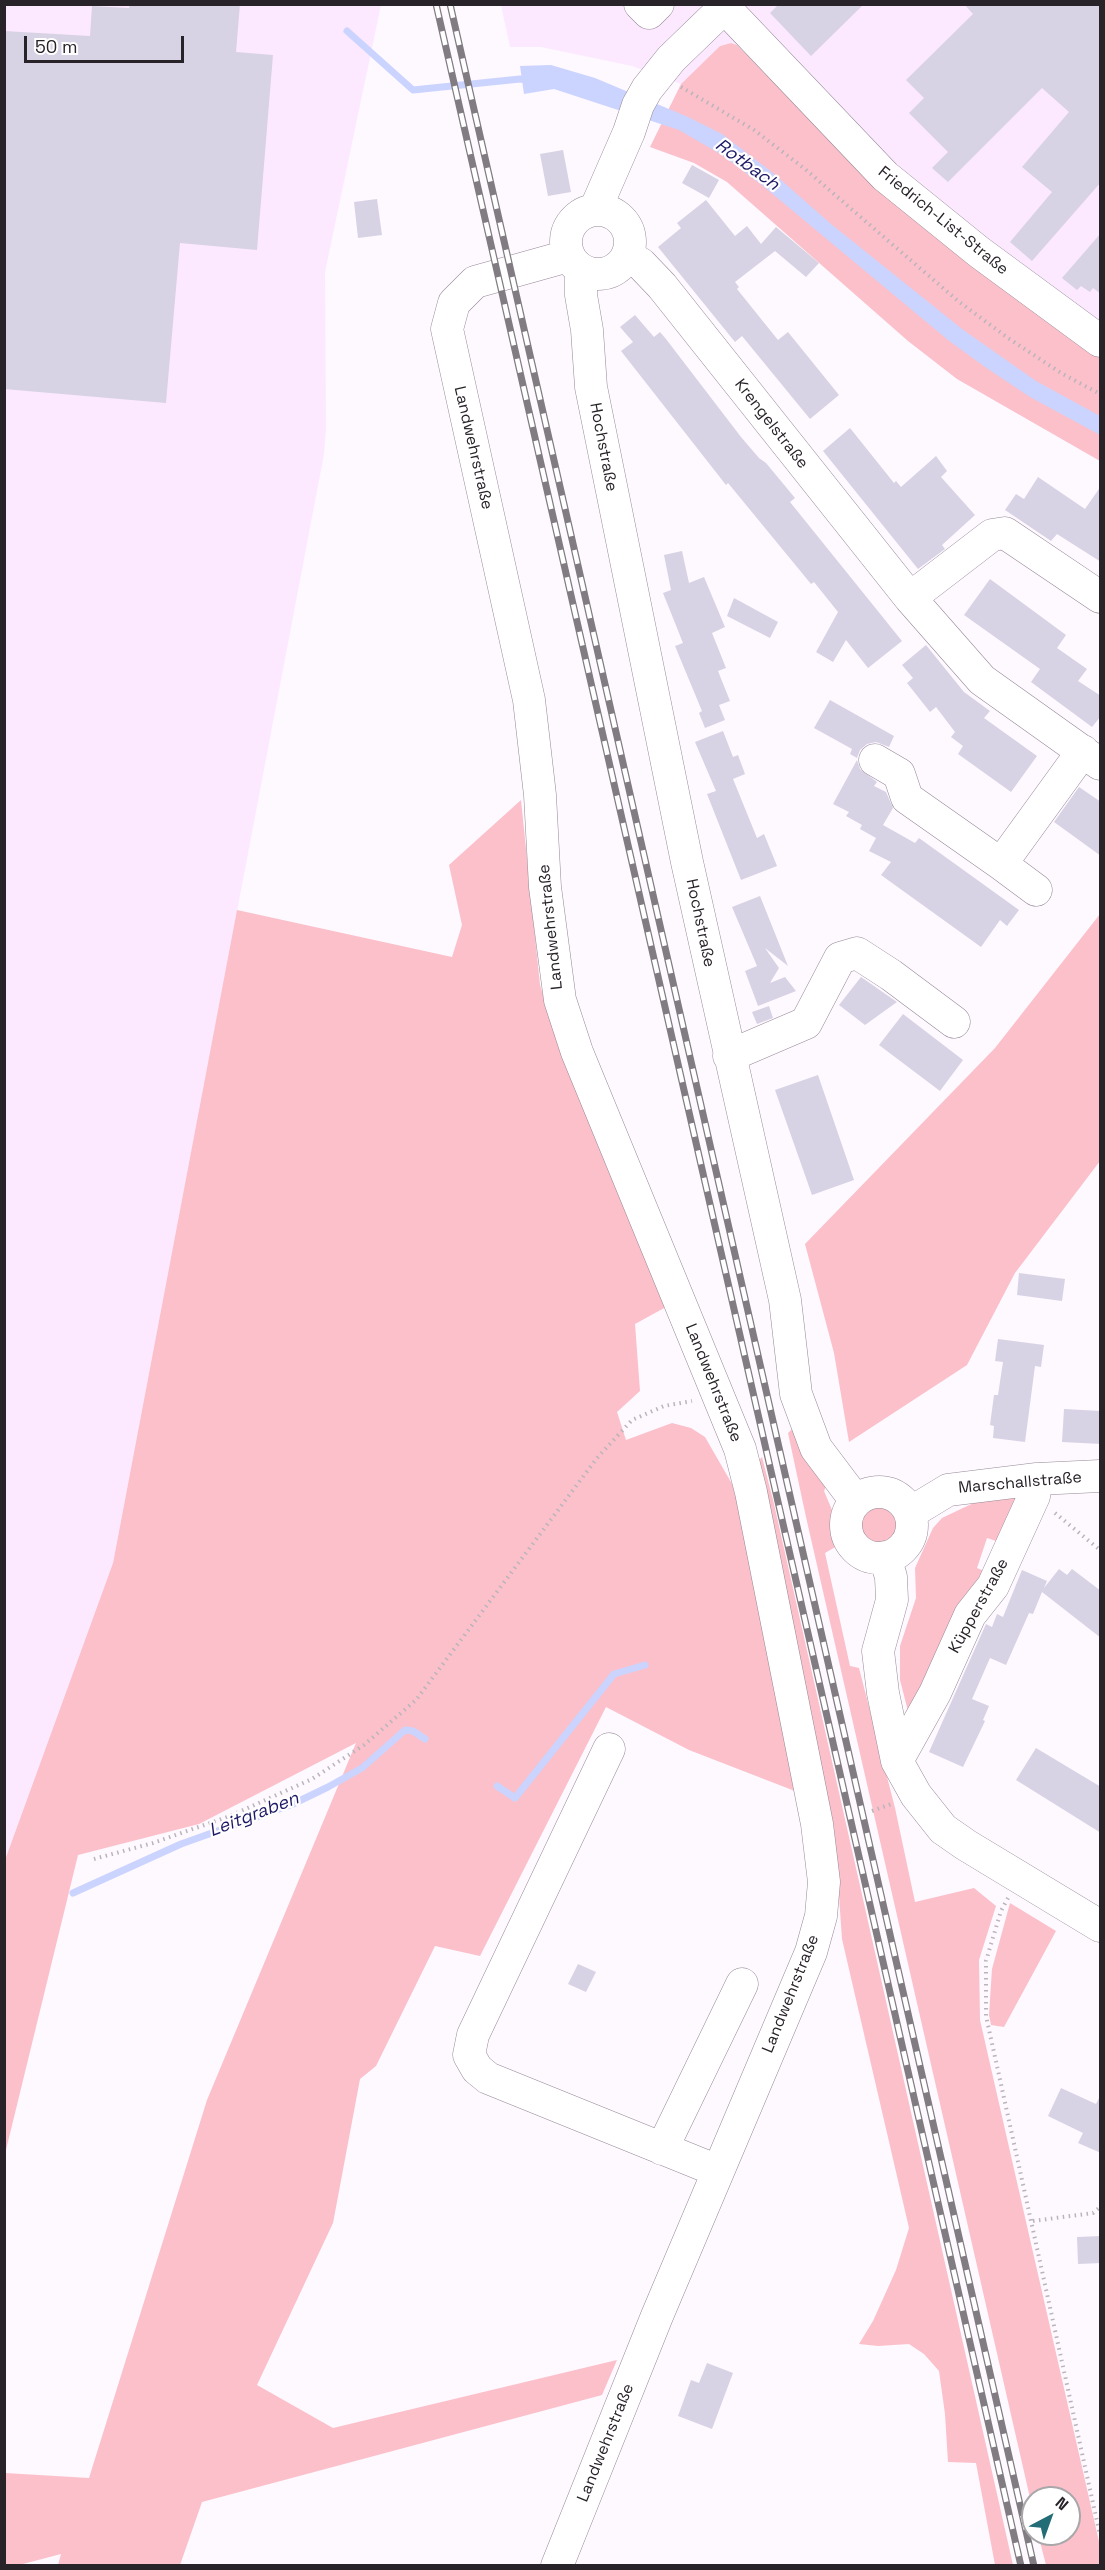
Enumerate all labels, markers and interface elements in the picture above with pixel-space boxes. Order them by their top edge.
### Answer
scale bar [27,24,188,62]
text: 50 m [35,35,77,58]
water label: Rotbach [711,135,783,195]
street label: Friedrich-List-Straße [874,163,1012,279]
street label: Krengelstraße [730,375,812,473]
street label: Landwehrstraße [449,384,497,512]
street label: Hochstraße [585,401,621,493]
street label: Landwehrstraße [535,863,567,991]
street label: Hochstraße [681,877,719,969]
street label: Landwehrstraße [681,1321,745,1445]
street label: Marschallstraße [957,1468,1083,1498]
street label: Küpperstraße [945,1555,1013,1657]
water label: Leitgraben [206,1788,302,1842]
street label: Landwehrstraße [759,1932,823,2056]
street label: Landwehrstraße [574,2381,638,2505]
north arrow [1021,2486,1081,2546]
text: N [1051,2492,1073,2515]

